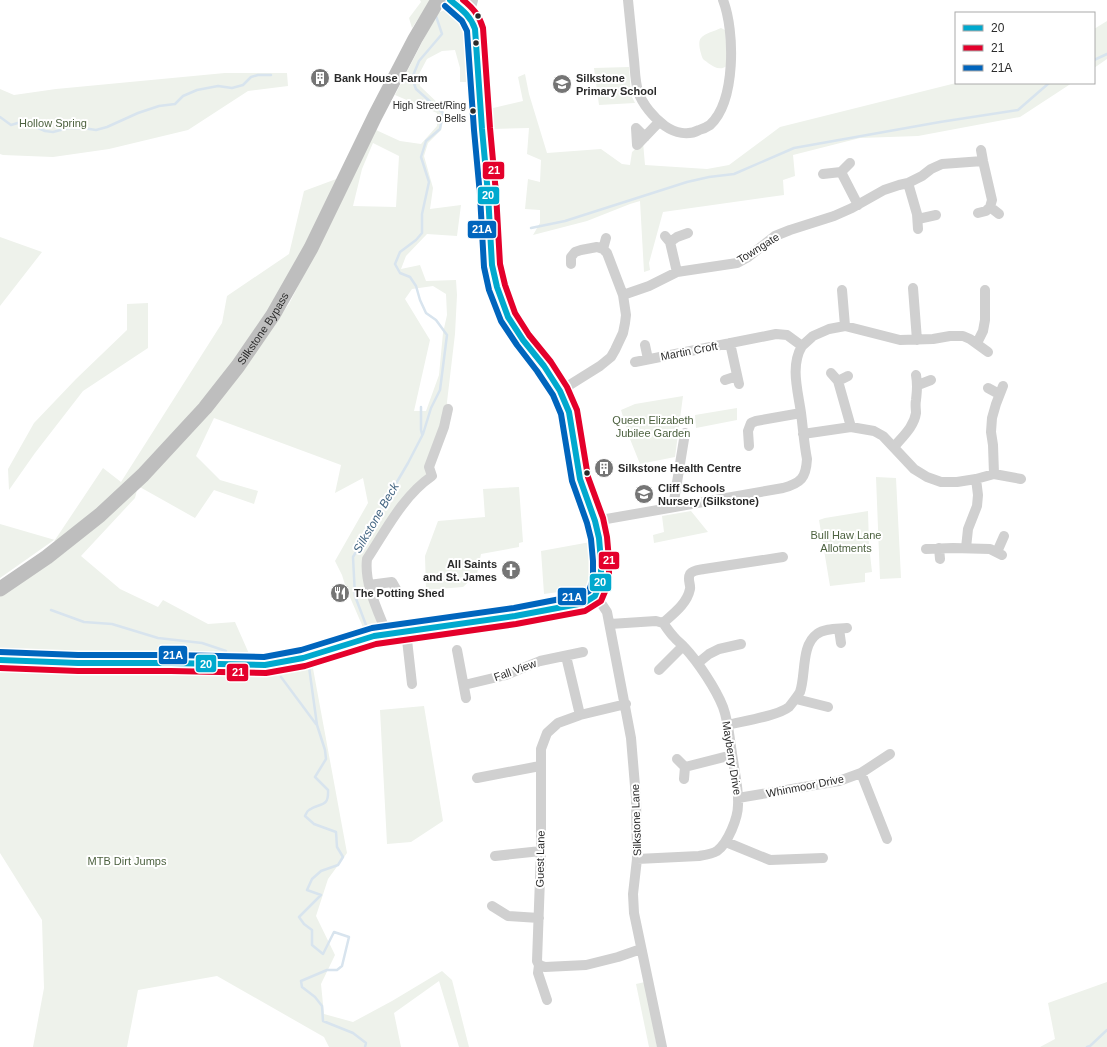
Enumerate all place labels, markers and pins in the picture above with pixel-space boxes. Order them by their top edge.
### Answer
unlabelled marker [473,11,483,21]
unlabelled marker [471,38,481,48]
building icon: Bank House Farm [309,67,331,89]
place label: Bank House Farm [334,72,428,84]
place label: Silkstone Primary School [576,72,657,97]
school or university icon: Silkstone Primary School [551,73,573,95]
place label: High Street/Ring o Bells [393,100,466,124]
marker: High Street/Ring o Bells [468,106,478,116]
building icon: Silkstone Health Centre [593,457,615,479]
place label: Silkstone Health Centre [618,462,741,474]
unlabelled marker [582,468,592,478]
place label: Cliff Schools Nursery (Silkstone) [658,482,759,507]
school or university icon: Cliff Schools Nursery (Silkstone) [633,483,655,505]
place label: All Saints and St. James [423,558,497,583]
church icon: All Saints and St. James [500,559,522,581]
restaurant icon: The Potting Shed [329,582,351,604]
place label: The Potting Shed [354,587,444,599]

